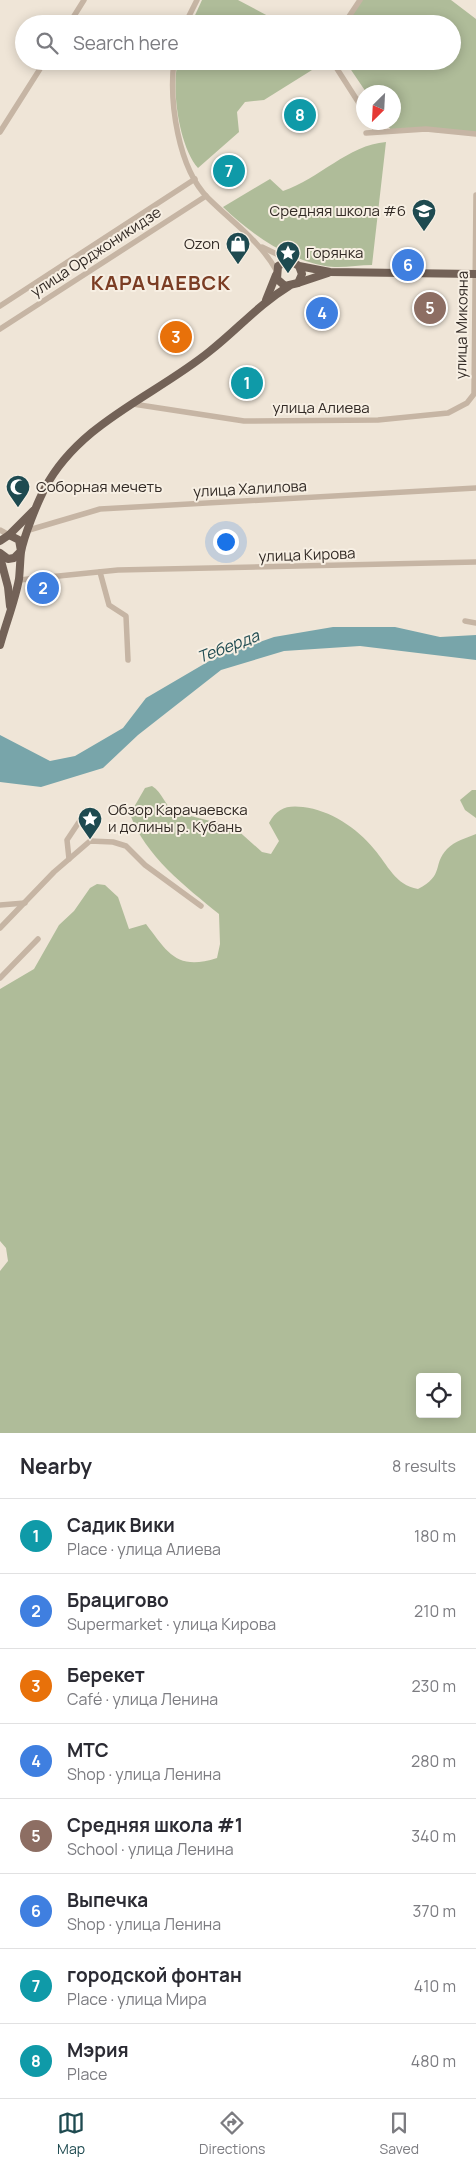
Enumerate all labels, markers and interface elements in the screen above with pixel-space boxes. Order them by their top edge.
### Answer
search box [15,15,461,70]
icon: search [33,29,61,57]
text: Search here [73,30,179,56]
north arrow [356,85,401,130]
pin: 8 [284,96,316,134]
pin: 7 [213,152,245,190]
school or university icon: Средняя школа #6 [411,198,437,232]
place label: Средняя школа #6 [270,200,406,221]
street label: улица Орджоникидзе [26,201,165,302]
shop icon: Ozon [225,231,251,265]
place label: Ozon [184,233,220,254]
place icon: Горянка [275,240,301,274]
place label: Горянка [306,242,363,263]
pin: 6 [392,246,424,284]
district label: КАРАЧАЕВСК [91,269,231,296]
street label: улица Микояна [450,271,473,379]
pin: 5 [414,289,446,327]
pin: 4 [306,294,338,332]
pin: 3 [160,318,192,356]
pin: 1 [231,364,263,402]
street label: улица Алиева [272,397,370,418]
mosque icon: Соборная мечеть [5,474,31,508]
street label: улица Халилова [193,475,307,502]
place label: Соборная мечеть [36,476,162,497]
your location [213,529,239,555]
street label: улица Кирова [258,542,356,567]
pin: 2 [27,569,59,607]
water label: Теберда [194,624,263,668]
place label: Обзор Карачаевска и долины р. Кубань [108,799,248,837]
place icon: Обзор Карачаевска и долины р. Кубань [77,806,103,840]
map controls [416,1373,461,1418]
button: locate [416,1373,461,1418]
text: Nearby [20,1452,92,1480]
text: 8 results [392,1455,456,1477]
text: Садик Вики [67,1512,175,1538]
text: 1 [32,1525,40,1547]
text: 180 m [414,1525,456,1547]
text: Place · улица Алиева [67,1538,221,1560]
text: Брацигово [67,1587,169,1613]
text: 2 [31,1600,41,1622]
text: 210 m [414,1600,456,1622]
text: Supermarket · улица Кирова [67,1613,276,1635]
text: Берекет [67,1662,145,1688]
text: 3 [31,1675,41,1697]
text: 230 m [412,1675,456,1697]
text: Café · улица Ленина [67,1688,218,1710]
text: МТС [67,1737,109,1763]
text: 4 [31,1750,41,1772]
text: 280 m [411,1750,456,1772]
text: Shop · улица Ленина [67,1763,221,1785]
text: Средняя школа #1 [67,1812,243,1838]
text: 5 [31,1825,41,1847]
text: 340 m [411,1825,456,1847]
text: School · улица Ленина [67,1838,234,1860]
text: Выпечка [67,1887,148,1913]
text: 6 [31,1900,41,1922]
text: 370 m [413,1900,456,1922]
text: Shop · улица Ленина [67,1913,221,1935]
text: городской фонтан [67,1962,242,1988]
text: 7 [32,1975,40,1997]
text: 410 m [414,1975,456,1997]
text: Place · улица Мира [67,1988,207,2010]
text: Мэрия [67,2037,129,2063]
text: 8 [31,2050,41,2072]
text: 480 m [411,2050,456,2072]
text: Place [67,2063,107,2085]
tab: Map [57,2109,85,2158]
tab: Directions [199,2109,265,2158]
tab: Saved [380,2109,419,2158]

